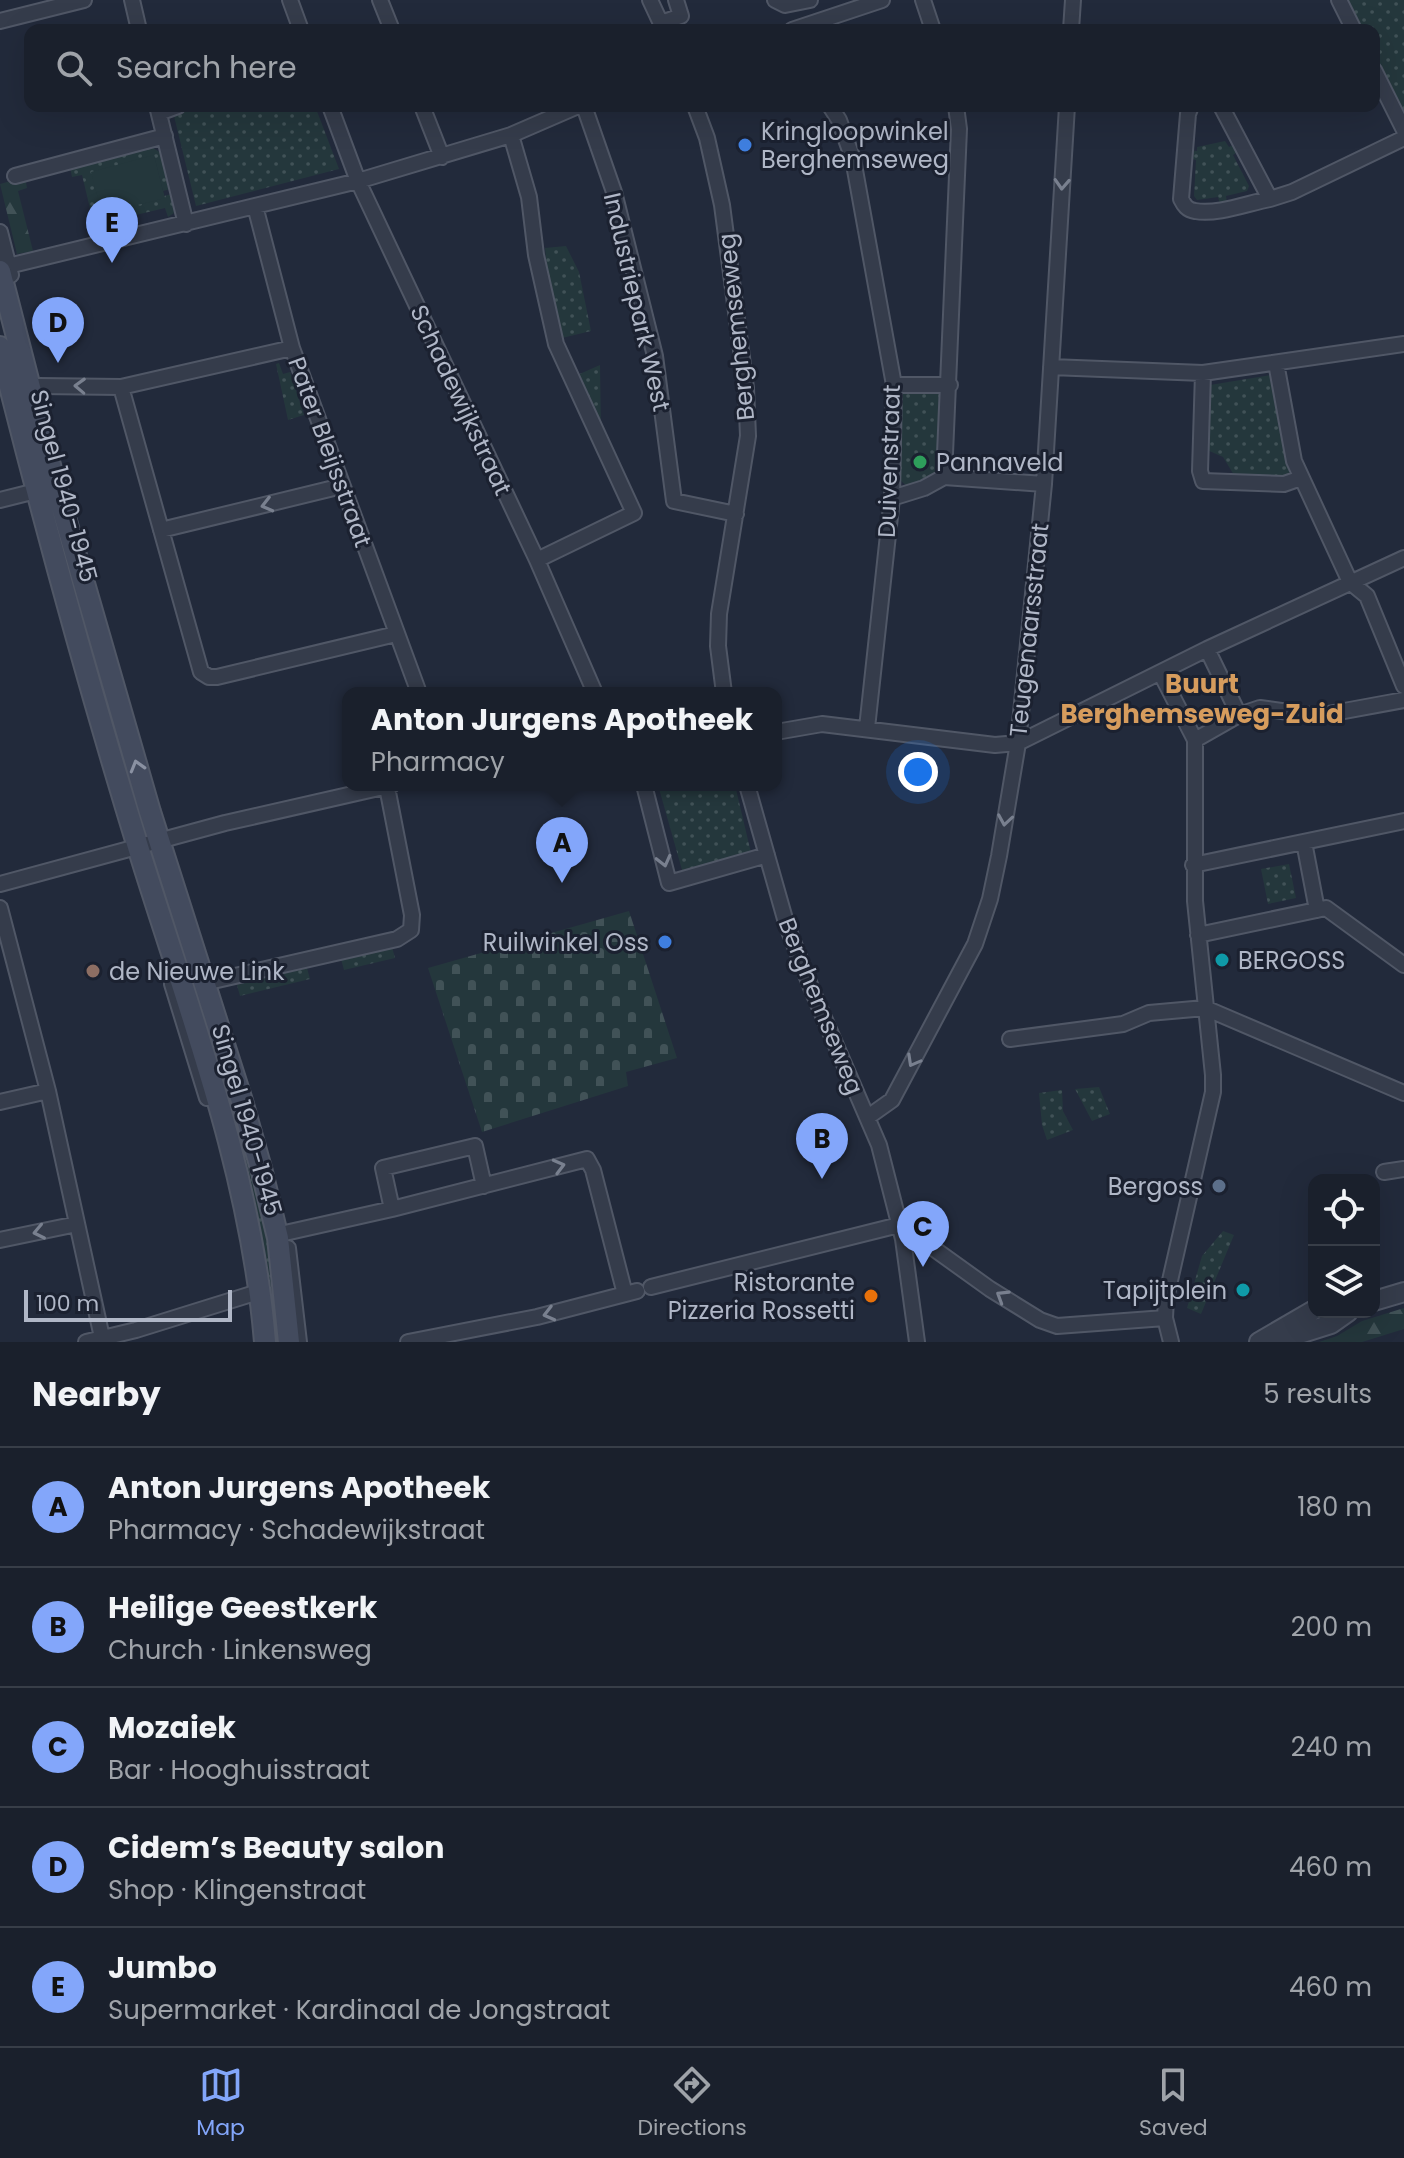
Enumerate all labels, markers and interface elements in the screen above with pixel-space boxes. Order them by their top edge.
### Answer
search box [24,24,1380,112]
icon: search [52,46,96,90]
text: Search here [116,46,297,89]
place label: Kringloopwinkel Berghemseweg [761,115,949,176]
marker: Kringloopwinkel Berghemseweg [736,136,754,154]
one-way arrow [1054,178,1071,191]
street label: Industriepark West [596,189,678,415]
pin: E [86,197,138,263]
street label: Berghemseweg [710,232,762,422]
pin: D [32,297,84,363]
street label: Schadewijkstraat [402,299,520,501]
street label: Pater Bleijsstraat [280,352,380,552]
one-way arrow [73,377,86,394]
street label: Duivenstraat [870,384,908,538]
street label: Singel 1940-1945 [22,386,106,586]
place label: Pannaveld [936,446,1064,479]
marker: Pannaveld [911,453,929,471]
one-way arrow [260,496,274,513]
street label: Teugenaarsstraat [1001,521,1057,739]
district label: Buurt Berghemseweg-Zuid [1060,666,1344,732]
popup [342,687,782,791]
text: Anton Jurgens Apotheek [371,698,753,741]
text: Pharmacy [371,744,505,780]
your location [898,752,938,792]
one-way arrow [130,760,146,773]
one-way arrow [997,814,1014,827]
pin: A [536,817,588,883]
one-way arrow [654,853,671,867]
street label: Berghemseweg [771,913,871,1099]
place label: Ruilwinkel Oss [483,926,649,959]
marker: Ruilwinkel Oss [656,933,674,951]
place label: BERGOSS [1238,944,1345,977]
marker: BERGOSS [1213,951,1231,969]
place label: de Nieuwe Link [109,955,285,988]
marker: de Nieuwe Link [84,962,102,980]
street label: Singel 1940-1945 [204,1020,290,1220]
one-way arrow [907,1052,923,1067]
pin: B [796,1113,848,1179]
one-way arrow [552,1159,566,1176]
place label: Bergoss [1108,1170,1203,1203]
map controls [1308,1174,1380,1318]
button: locate [1308,1174,1380,1246]
marker: Bergoss [1210,1177,1228,1195]
pin: C [897,1201,949,1267]
one-way arrow [32,1223,46,1240]
button: layers [1308,1246,1380,1318]
place label: Ristorante Pizzeria Rossetti [668,1266,855,1327]
place label: Tapijtplein [1103,1274,1227,1307]
marker: Tapijtplein [1234,1281,1252,1299]
scale bar [24,1286,232,1322]
marker: Ristorante Pizzeria Rossetti [862,1287,880,1305]
text: 100 m [36,1288,99,1319]
one-way arrow [996,1291,1011,1306]
one-way arrow [543,1304,556,1321]
text: Nearby [32,1370,161,1418]
text: 5 results [1263,1376,1372,1412]
text: Anton Jurgens Apotheek [108,1466,490,1509]
text: A [48,1489,68,1525]
text: 180 m [1297,1489,1372,1525]
text: Pharmacy · Schadewijkstraat [108,1512,485,1548]
text: Heilige Geestkerk [108,1586,377,1629]
text: B [49,1609,67,1645]
text: 200 m [1291,1609,1372,1645]
text: Church · Linkensweg [108,1632,372,1668]
text: Mozaiek [108,1706,236,1749]
text: C [48,1729,68,1765]
text: 240 m [1291,1729,1372,1765]
text: Bar · Hooghuisstraat [108,1752,370,1788]
text: Cidem’s Beauty salon [108,1826,444,1869]
text: D [49,1849,67,1885]
text: 460 m [1289,1849,1372,1885]
text: Shop · Klingenstraat [108,1872,366,1908]
text: Jumbo [108,1946,217,1989]
text: E [51,1969,65,2005]
text: 460 m [1289,1969,1372,2005]
text: Supermarket · Kardinaal de Jongstraat [108,1992,610,2028]
tab: Map [196,2063,245,2144]
tab: Directions [637,2063,747,2144]
tab: Saved [1139,2063,1208,2144]

